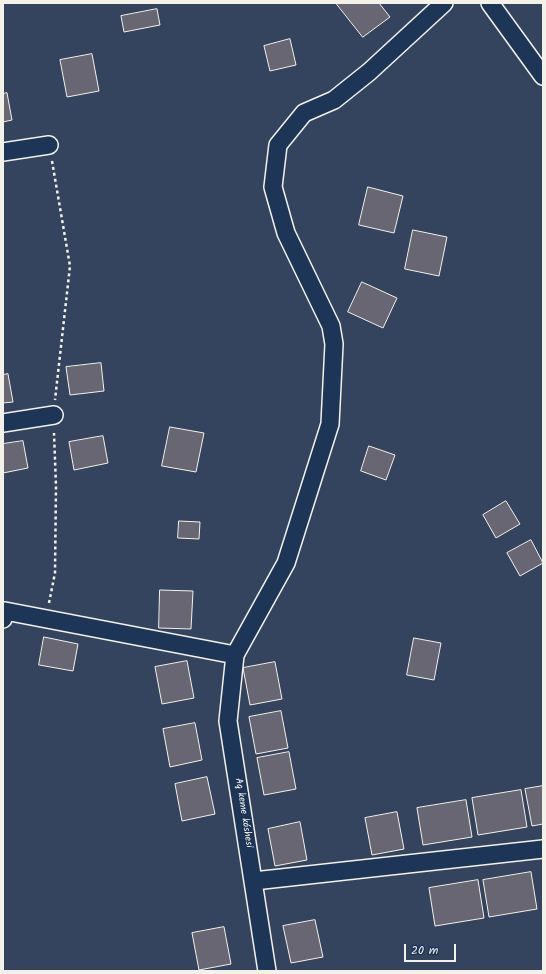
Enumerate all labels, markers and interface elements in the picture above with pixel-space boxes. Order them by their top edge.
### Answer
street label: Aq keme kóshesi [232,777,254,849]
scale bar [406,936,458,962]
text: 20 m [411,941,438,960]

